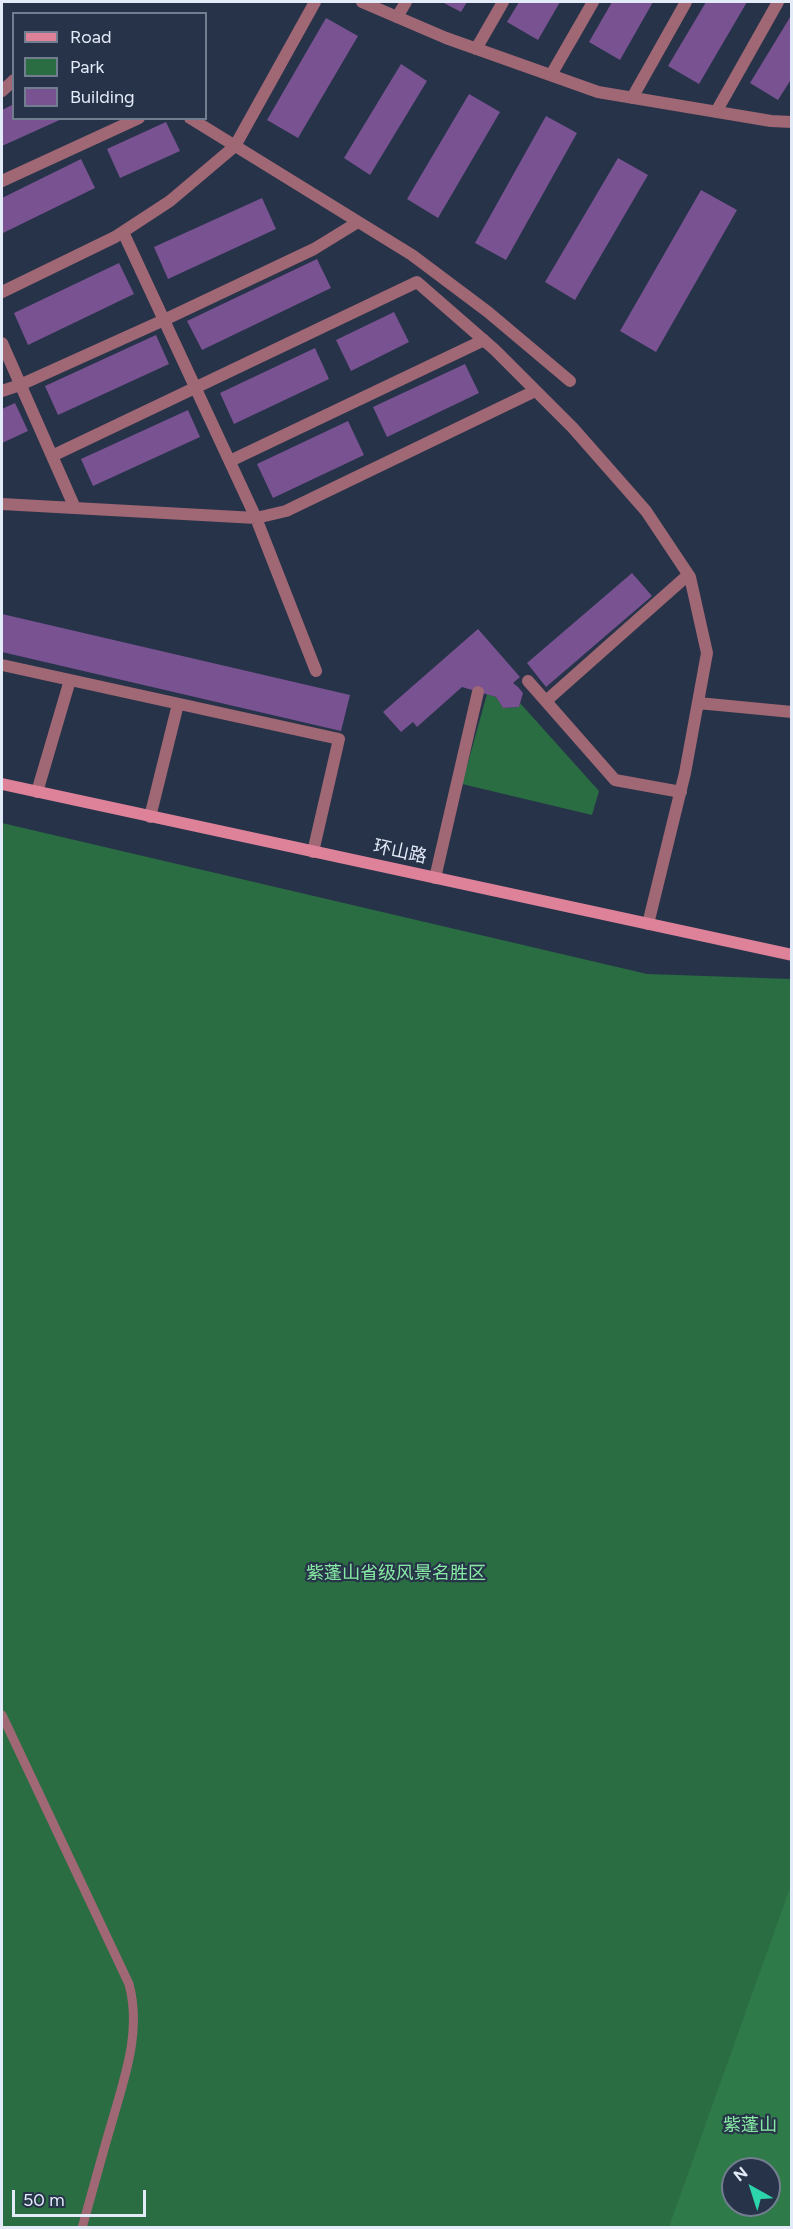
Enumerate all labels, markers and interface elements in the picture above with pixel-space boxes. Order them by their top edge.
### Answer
legend [12,12,207,120]
text: Road [70,26,111,48]
text: Park [70,56,104,78]
text: Building [70,86,135,108]
street label: 环山路 [371,836,429,868]
park label: 紫蓬山省级风景名胜区 [306,1563,486,1585]
park label: 紫蓬山 [723,2115,777,2137]
north arrow [721,2157,781,2217]
text: N [730,2163,751,2185]
scale bar [15,2178,148,2216]
text: 50 m [23,2189,65,2211]

